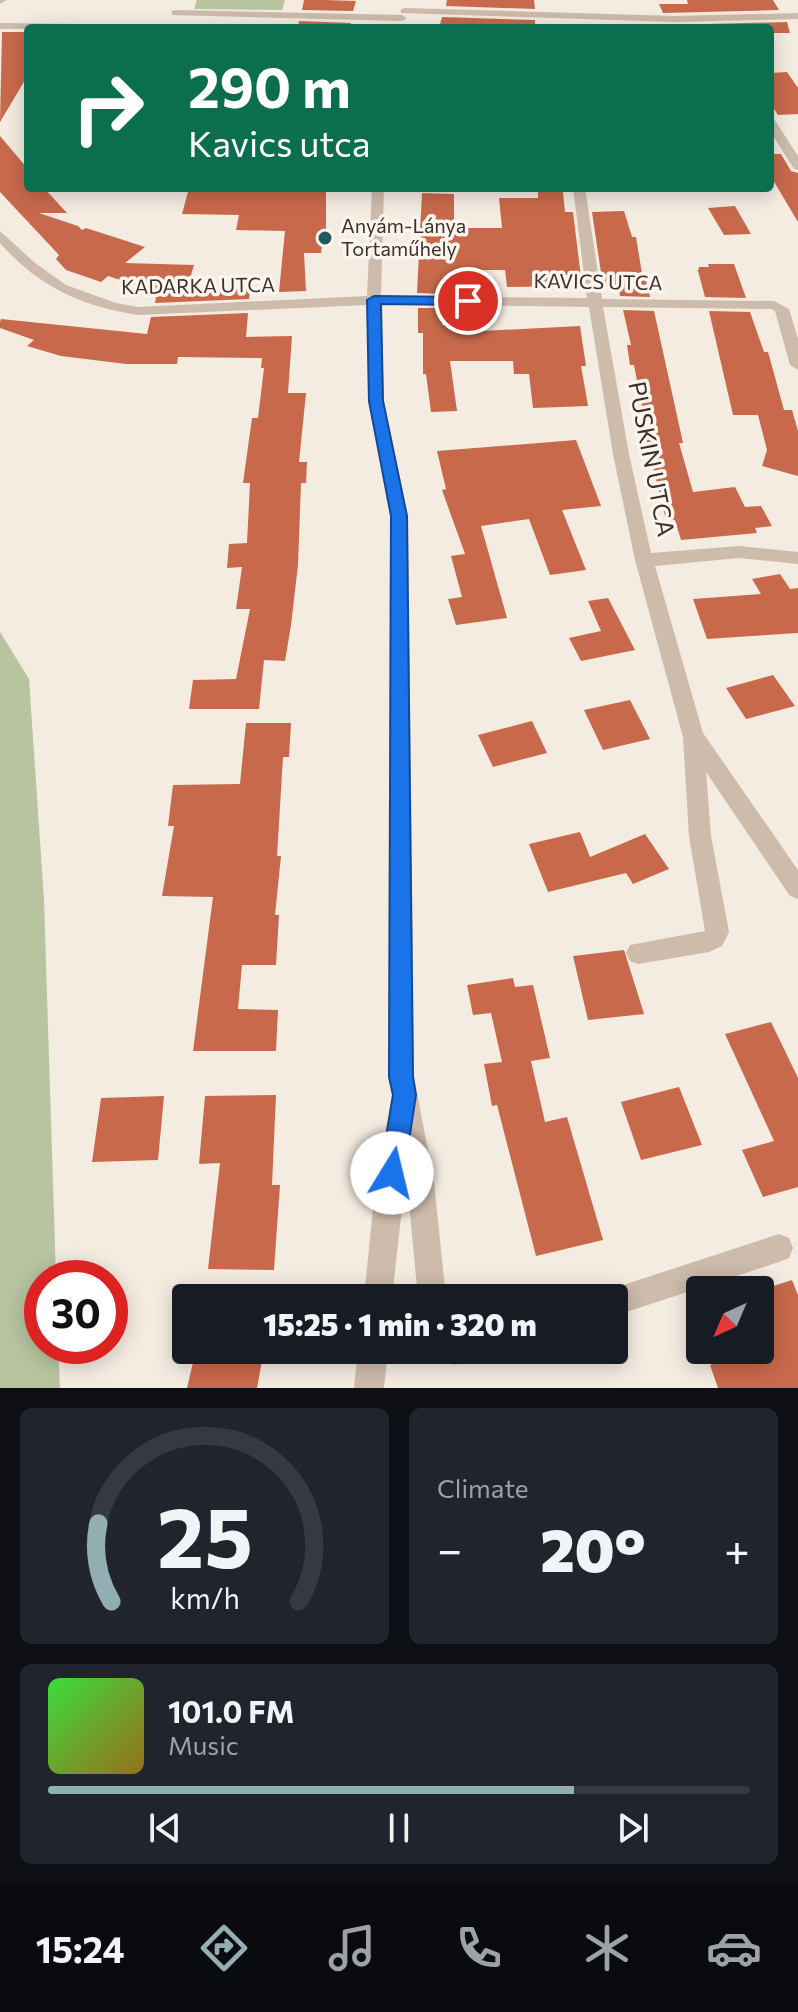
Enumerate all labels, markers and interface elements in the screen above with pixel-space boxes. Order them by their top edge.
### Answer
text: 290 m [188,51,351,120]
icon: right [56,56,160,160]
text: Kavics utca [188,120,371,164]
place label: Anyám-Lánya Tortaműhely [341,213,466,260]
marker: Anyám-Lánya Tortaműhely [316,229,334,247]
pin [434,267,502,335]
street label: KAVICS UTCA [533,268,663,294]
street label: KADARKA UTCA [121,272,275,298]
icon: arrive [446,279,490,323]
street label: PUSKIN UTCA [623,379,682,539]
position arrow [350,1131,434,1215]
speed limit sign: 30 [24,1260,128,1364]
north arrow [686,1276,774,1364]
map controls [686,1276,774,1364]
text: 15:25 · 1 min · 320 m [263,1305,537,1342]
text: Climate [437,1472,529,1503]
text: 25 [157,1483,252,1585]
text: 20° [540,1511,646,1584]
text: − [437,1521,462,1575]
text: + [724,1521,750,1575]
text: km/h [170,1580,239,1615]
text: 101.0 FM [168,1692,295,1729]
text: Music [168,1729,239,1760]
icon: previous [143,1806,187,1850]
icon: pause [377,1806,421,1850]
icon: next [611,1806,655,1850]
icon: directions [196,1920,252,1976]
icon: music [324,1920,380,1976]
icon: phone [451,1920,507,1976]
icon: climate [579,1920,635,1976]
icon: car [706,1920,762,1976]
text: 15:24 [36,1926,125,1970]

